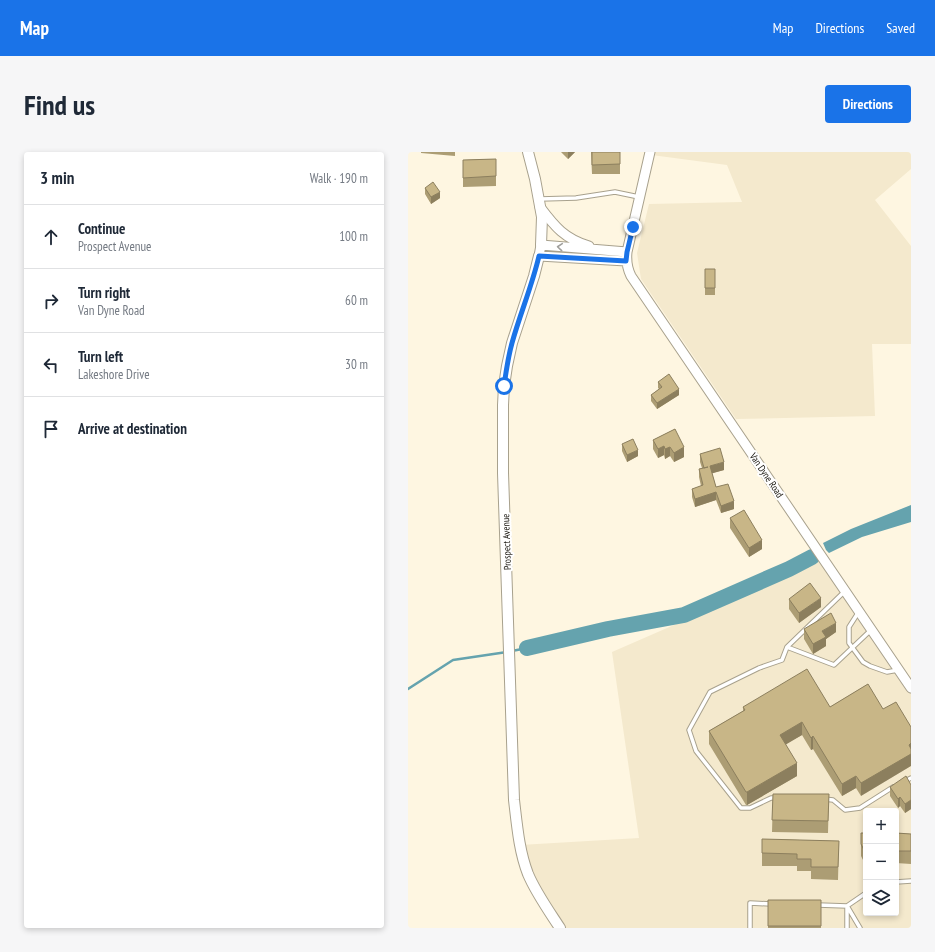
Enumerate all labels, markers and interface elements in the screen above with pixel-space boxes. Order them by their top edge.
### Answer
text: Map [20,16,49,40]
text: Map [773,19,793,37]
text: Directions [815,19,864,37]
text: Saved [886,19,915,37]
button: Directions [825,85,911,123]
text: Find us [24,86,95,123]
text: 3 min [40,167,74,189]
text: Walk · 190 m [310,170,368,187]
route end [624,218,642,236]
text: Continue [78,219,125,238]
icon: ahead [40,226,62,248]
text: 100 m [339,228,368,245]
text: Prospect Avenue [78,238,152,255]
one-way arrow [557,242,563,251]
text: Turn right [78,283,130,302]
icon: right [40,290,62,312]
text: 60 m [345,292,368,309]
text: Van Dyne Road [78,302,145,319]
text: Turn left [78,347,123,366]
icon: left [40,354,62,376]
text: 30 m [345,356,368,373]
text: Lakeshore Drive [78,366,150,383]
route start [495,377,513,395]
icon: arrive [40,418,62,440]
text: Arrive at destination [78,419,187,438]
street label: Van Dyne Road [746,450,786,500]
street label: Prospect Avenue [499,514,514,570]
map controls [863,808,899,916]
button: + [863,808,899,844]
button: − [863,844,899,880]
button: layers [863,880,899,916]

